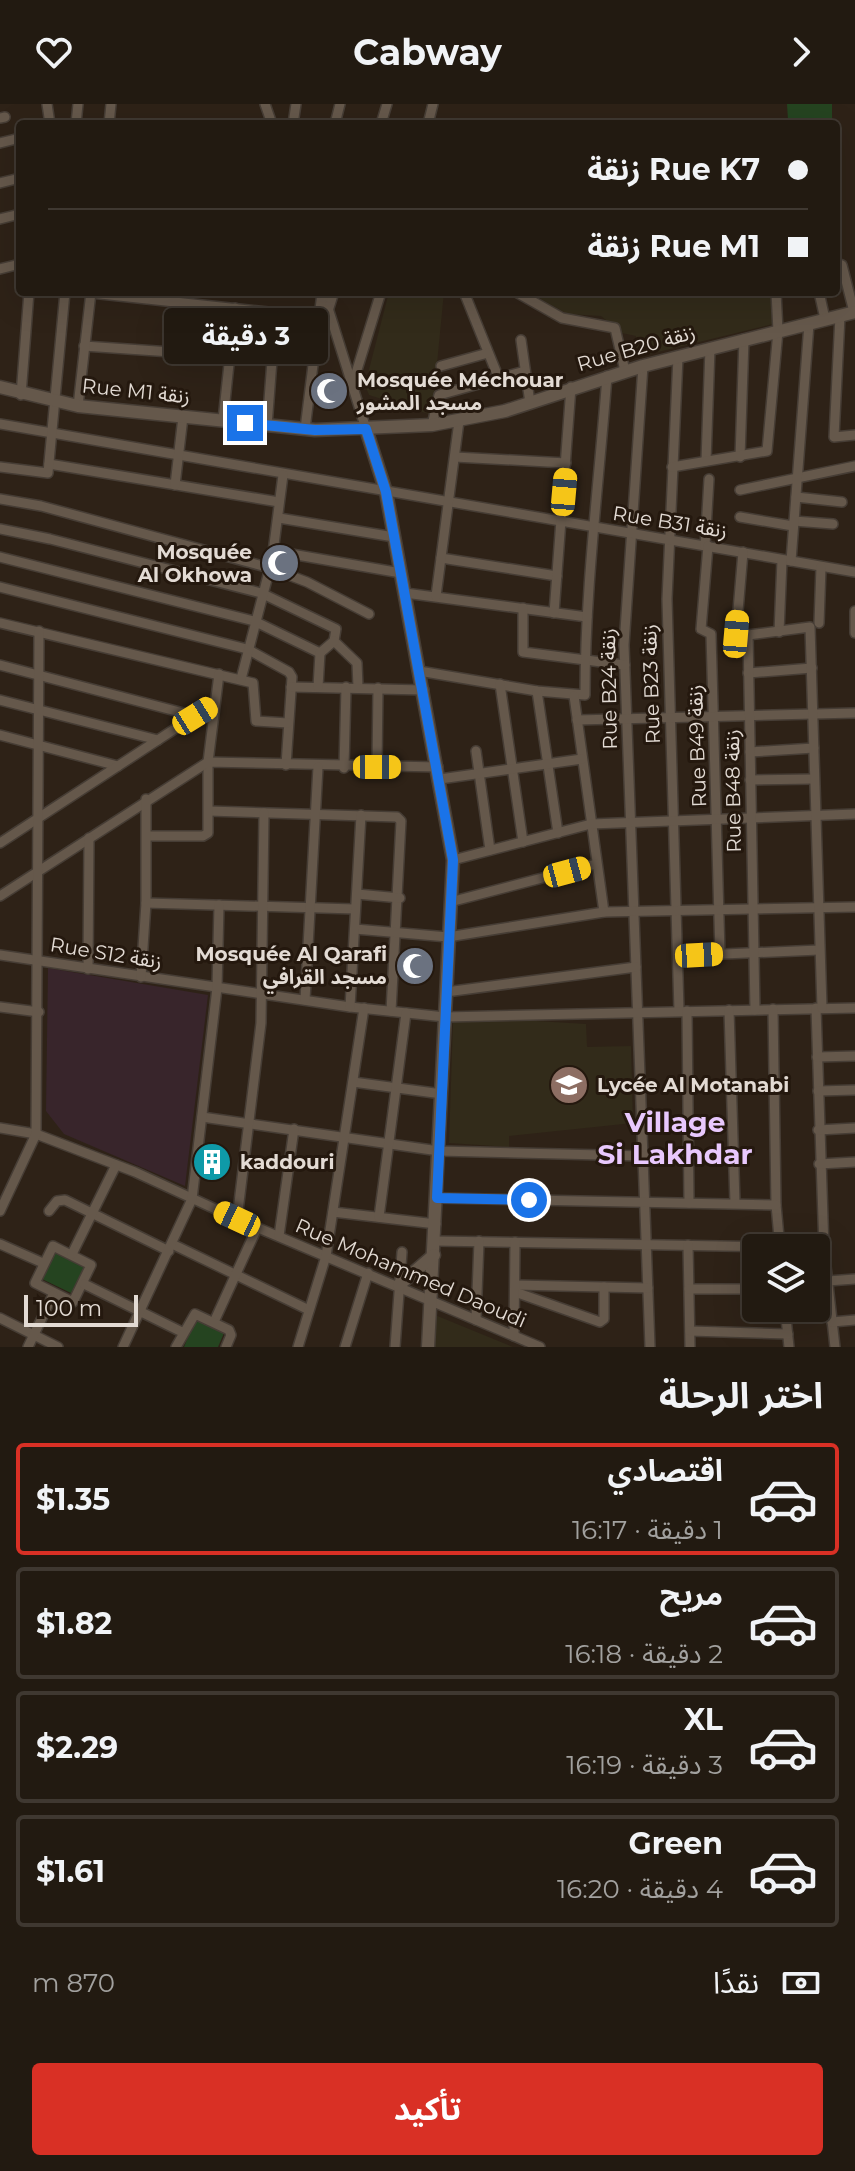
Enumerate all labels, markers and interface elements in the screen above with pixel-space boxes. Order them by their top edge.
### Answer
icon: heart [32,30,76,74]
text: Cabway [353,30,502,74]
icon: forward [779,30,823,74]
text: Rue K7 زنقة [587,151,760,188]
text: Rue M1 زنقة [588,228,760,265]
callout: 3 دقيقة [163,307,327,363]
text: 3 دقيقة [202,320,290,352]
street label: Rue B20 زنقة [574,320,698,376]
place label: Mosquée Méchouar مسجد المشور [356,368,564,415]
mosque icon: Mosquée Méchouar مسجد المشور [308,370,350,412]
street label: Rue M1 زنقة [81,373,191,409]
route end [227,405,263,441]
car [550,467,578,517]
street label: Rue B31 زنقة [611,501,729,543]
place label: Mosquée Al Okhowa [137,540,252,587]
mosque icon: Mosquée Al Okhowa [259,542,301,584]
car [722,609,750,659]
street label: Rue B23 زنقة [637,624,665,744]
street label: Rue B24 زنقة [596,628,622,750]
street label: Rue B49 زنقة [683,684,711,808]
car [168,693,222,739]
street label: Rue B48 زنقة [720,729,746,853]
car [353,755,401,779]
car [541,854,593,890]
street label: Rue S12 زنقة [48,932,164,974]
place label: Mosquée Al Qarafi مسجد القرافي [196,942,387,994]
car [674,942,724,968]
mosque icon: Mosquée Al Qarafi مسجد القرافي [394,945,436,987]
school or university icon: Lycée Al Motanabi [548,1064,590,1106]
place label: Lycée Al Motanabi [597,1073,789,1097]
district label: Village Si Lakhdar [597,1105,753,1171]
building icon: kaddouri [191,1141,233,1183]
place label: kaddouri [240,1150,334,1174]
route start [511,1182,547,1218]
car [210,1198,264,1240]
street label: Rue Mohammed Daoudi [292,1213,530,1333]
map controls [742,1234,830,1322]
button: layers [742,1234,830,1322]
scale bar [24,1291,138,1327]
text: 100 m [36,1295,102,1322]
text: اختر الرحلة [659,1373,823,1417]
text: اقتصادي [608,1452,723,1489]
icon: car [747,1463,819,1535]
text: $1.35 [36,1481,110,1518]
text: 1 دقيقة · 16:17 [572,1514,723,1546]
text: مريح [660,1576,723,1613]
icon: car [747,1587,819,1659]
text: $1.82 [36,1605,112,1642]
text: 2 دقيقة · 16:18 [565,1638,723,1670]
text: XL [684,1701,723,1738]
icon: car [747,1711,819,1783]
text: $2.29 [36,1729,118,1766]
text: 3 دقيقة · 16:19 [566,1749,723,1781]
text: Green [629,1825,723,1862]
icon: car [747,1835,819,1907]
text: $1.61 [36,1853,105,1890]
text: 4 دقيقة · 16:20 [557,1873,723,1905]
icon: cash [779,1961,823,2005]
text: نقدًا [713,1964,759,2001]
text: 870 m [32,1967,115,1999]
button: تأكيد [32,2063,823,2155]

